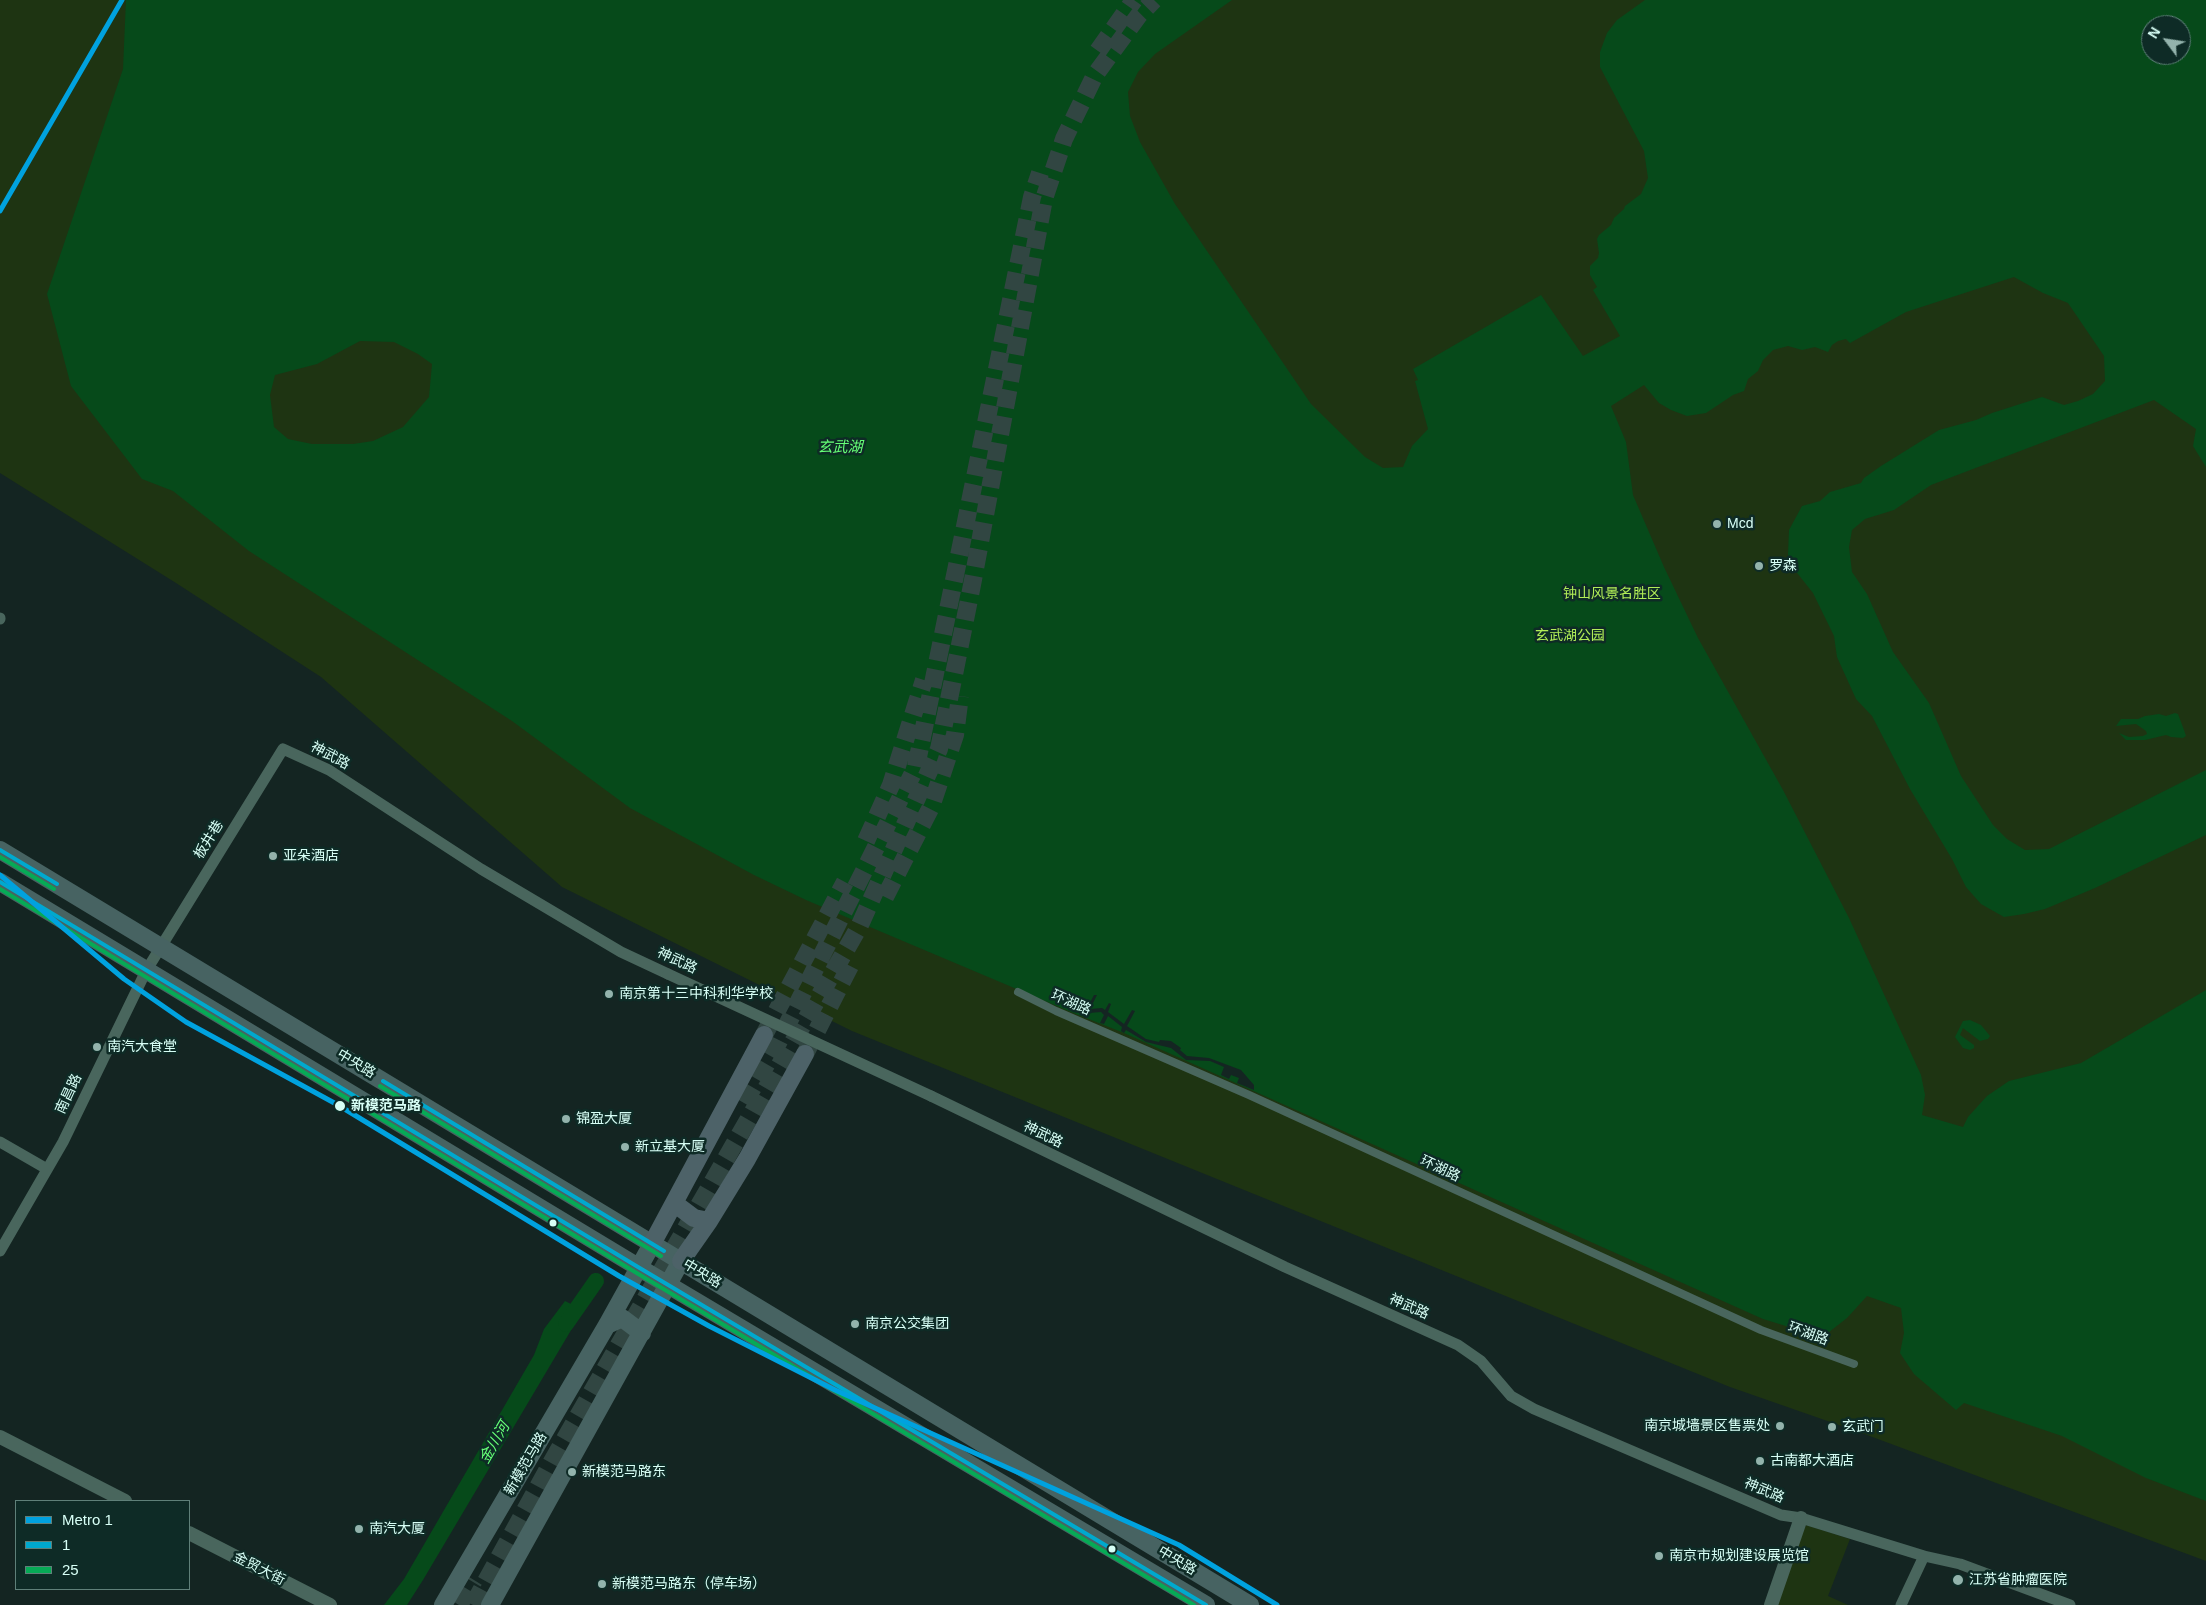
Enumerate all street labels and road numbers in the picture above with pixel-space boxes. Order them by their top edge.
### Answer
street label: 神武路 [308,739,352,773]
street label: 板井巷 [191,818,227,862]
street label: 神武路 [654,945,700,977]
street label: 环湖路 [1048,987,1094,1019]
street label: 中央路 [334,1046,378,1082]
street label: 南昌路 [53,1071,85,1117]
street label: 神武路 [1020,1118,1066,1152]
street label: 环湖路 [1417,1153,1463,1185]
street label: 中央路 [680,1256,724,1292]
street label: 神武路 [1386,1291,1432,1323]
street label: 环湖路 [1785,1319,1831,1349]
street label: 新模范马路 [501,1429,551,1499]
street label: 神武路 [1741,1475,1787,1507]
street label: 中央路 [1155,1543,1199,1579]
street label: 金贸大街 [230,1549,288,1589]

